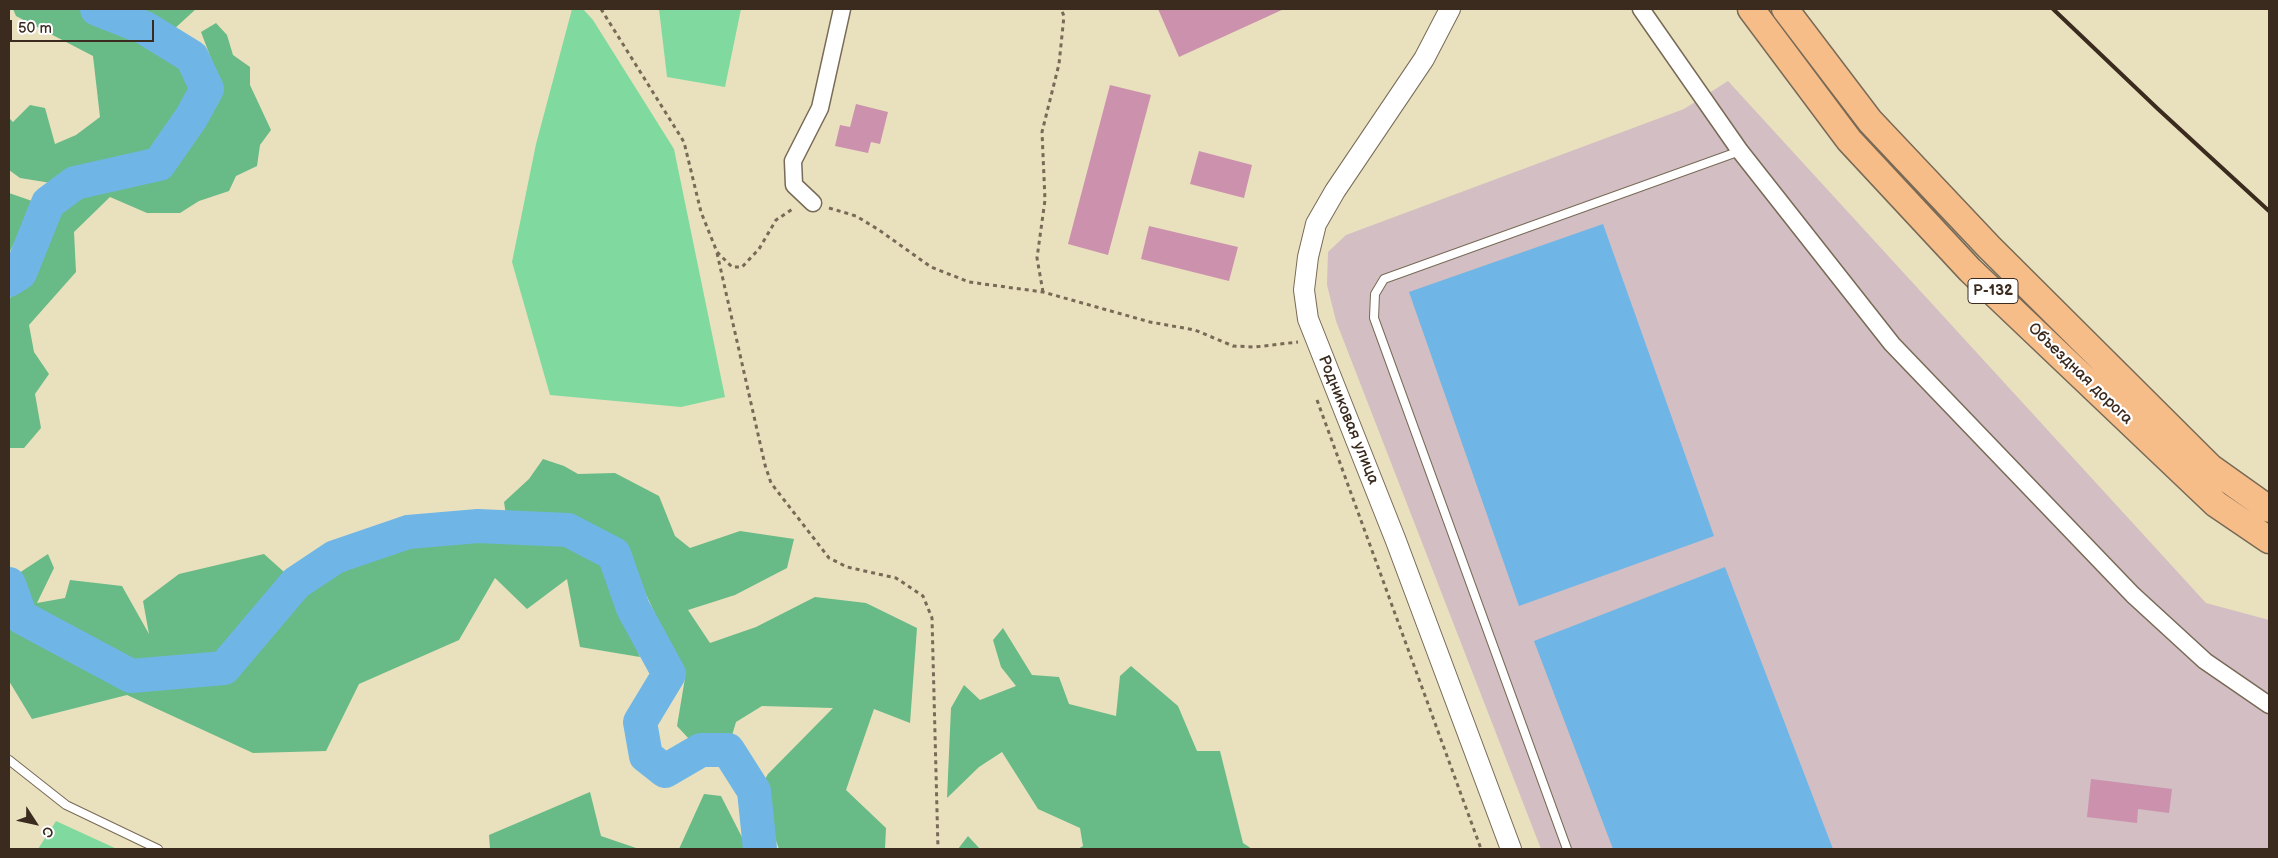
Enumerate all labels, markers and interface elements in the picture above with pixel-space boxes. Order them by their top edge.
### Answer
scale bar [12,10,156,42]
text: 50 m [18,19,52,38]
road number: Р-132 [1968,278,2018,304]
street label: Объездная дорога [2024,319,2136,429]
street label: Родниковая улица [1313,353,1383,487]
north arrow [10,798,60,848]
text: С [38,823,57,841]

